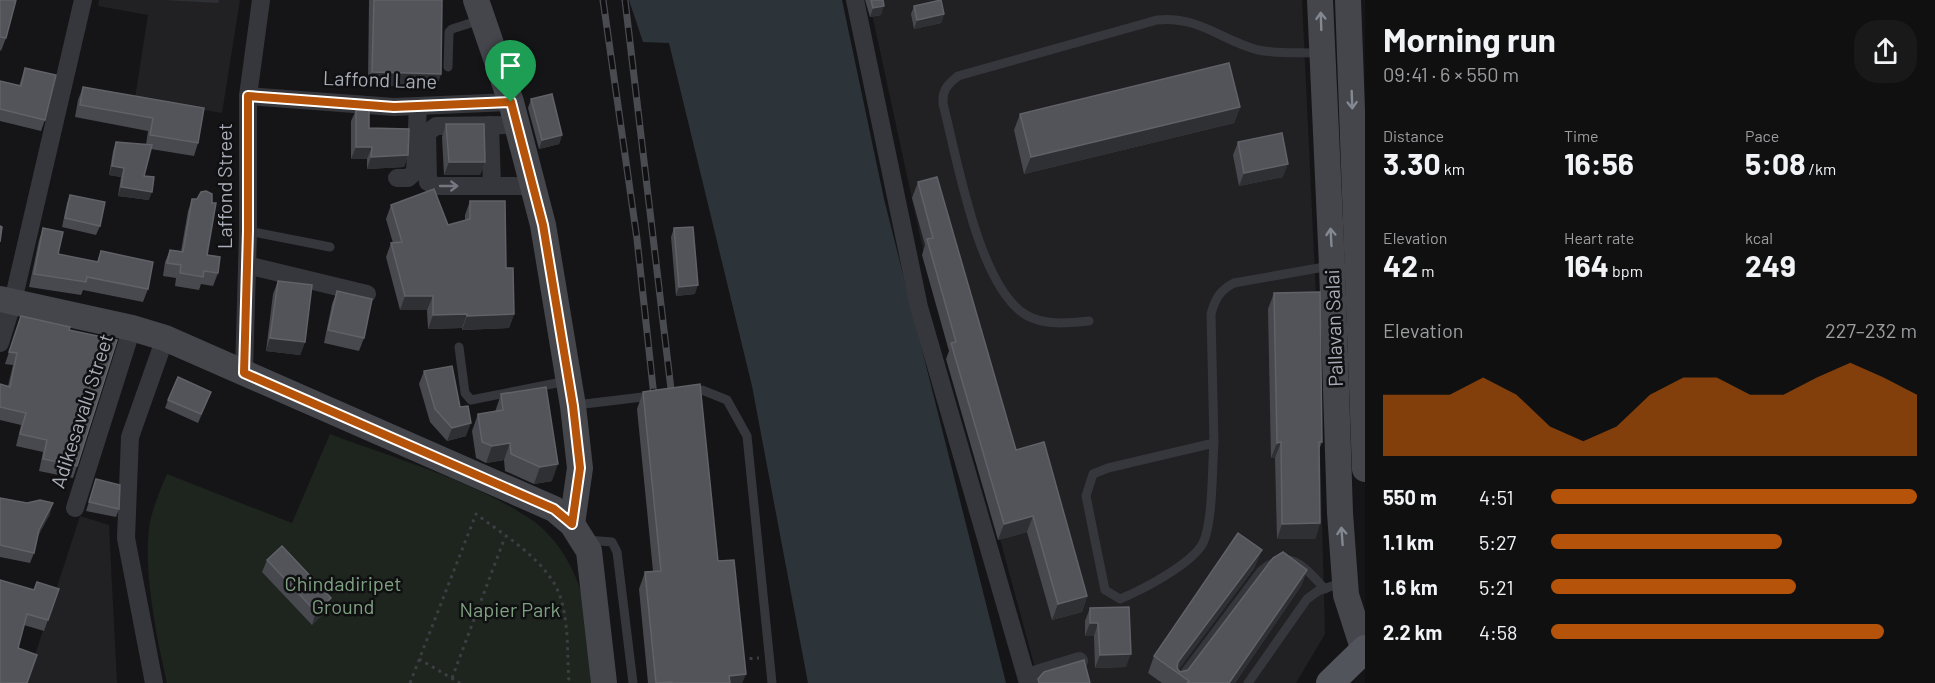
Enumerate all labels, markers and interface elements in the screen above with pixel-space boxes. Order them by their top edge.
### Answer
one-way arrow [1315,11,1326,31]
text: Morning run [1383,19,1556,59]
button: share [1854,20,1917,83]
pin [485,40,536,102]
icon: arrive [494,49,527,82]
text: 09:41 · 6 × 550 m [1383,62,1519,86]
street label: Laffond Lane [323,65,437,93]
one-way arrow [1346,90,1357,110]
street label: Laffond Street [212,123,236,249]
text: Distance [1383,126,1444,145]
text: Time [1564,126,1599,145]
text: Pace [1745,126,1779,145]
text: 3.30 [1383,145,1441,181]
text: 16:56 [1564,145,1634,181]
text: 5:08 [1745,145,1805,181]
text: km [1441,159,1465,178]
text: /km [1805,159,1836,178]
one-way arrow [438,180,458,192]
one-way arrow [1325,227,1336,247]
text: Elevation [1383,228,1447,247]
text: Heart rate [1564,228,1634,247]
text: kcal [1745,228,1773,247]
text: 42 [1383,247,1418,283]
text: 164 [1564,247,1609,283]
text: 249 [1745,247,1796,283]
text: m [1418,261,1434,280]
text: bpm [1609,261,1643,280]
street label: Pallavan Salai [1319,269,1347,387]
text: Elevation [1383,318,1464,342]
text: 227–232 m [1825,318,1917,342]
street label: Adikesavalu Street [45,330,117,491]
text: 550 m [1383,485,1437,509]
text: 4:51 [1479,485,1514,509]
one-way arrow [1336,527,1347,547]
text: 1.1 km [1383,530,1434,554]
text: 5:27 [1479,530,1516,554]
park label: Chindadiripet Ground [285,571,401,618]
text: 1.6 km [1383,575,1438,599]
text: 5:21 [1479,575,1514,599]
park label: Napier Park [459,597,561,621]
text: 2.2 km [1383,620,1442,644]
text: 4:58 [1479,620,1518,644]

